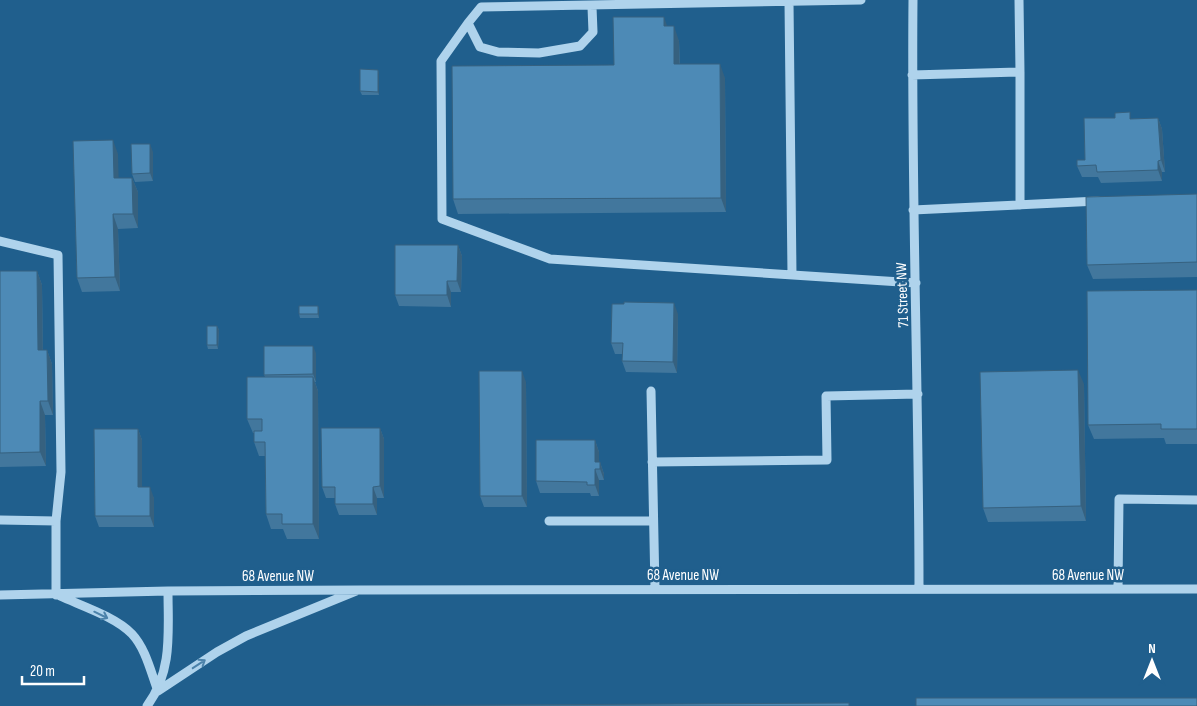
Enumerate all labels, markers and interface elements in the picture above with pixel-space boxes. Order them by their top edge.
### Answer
street label: 71 Street NW [892,262,913,328]
street label: 68 Avenue NW [647,566,719,585]
street label: 68 Avenue NW [1052,566,1124,585]
street label: 68 Avenue NW [242,567,314,586]
one-way arrow [93,611,108,620]
north arrow [1127,636,1177,686]
text: N [1148,640,1156,657]
scale bar [22,654,85,686]
one-way arrow [192,659,206,669]
text: 20 m [30,662,55,681]

